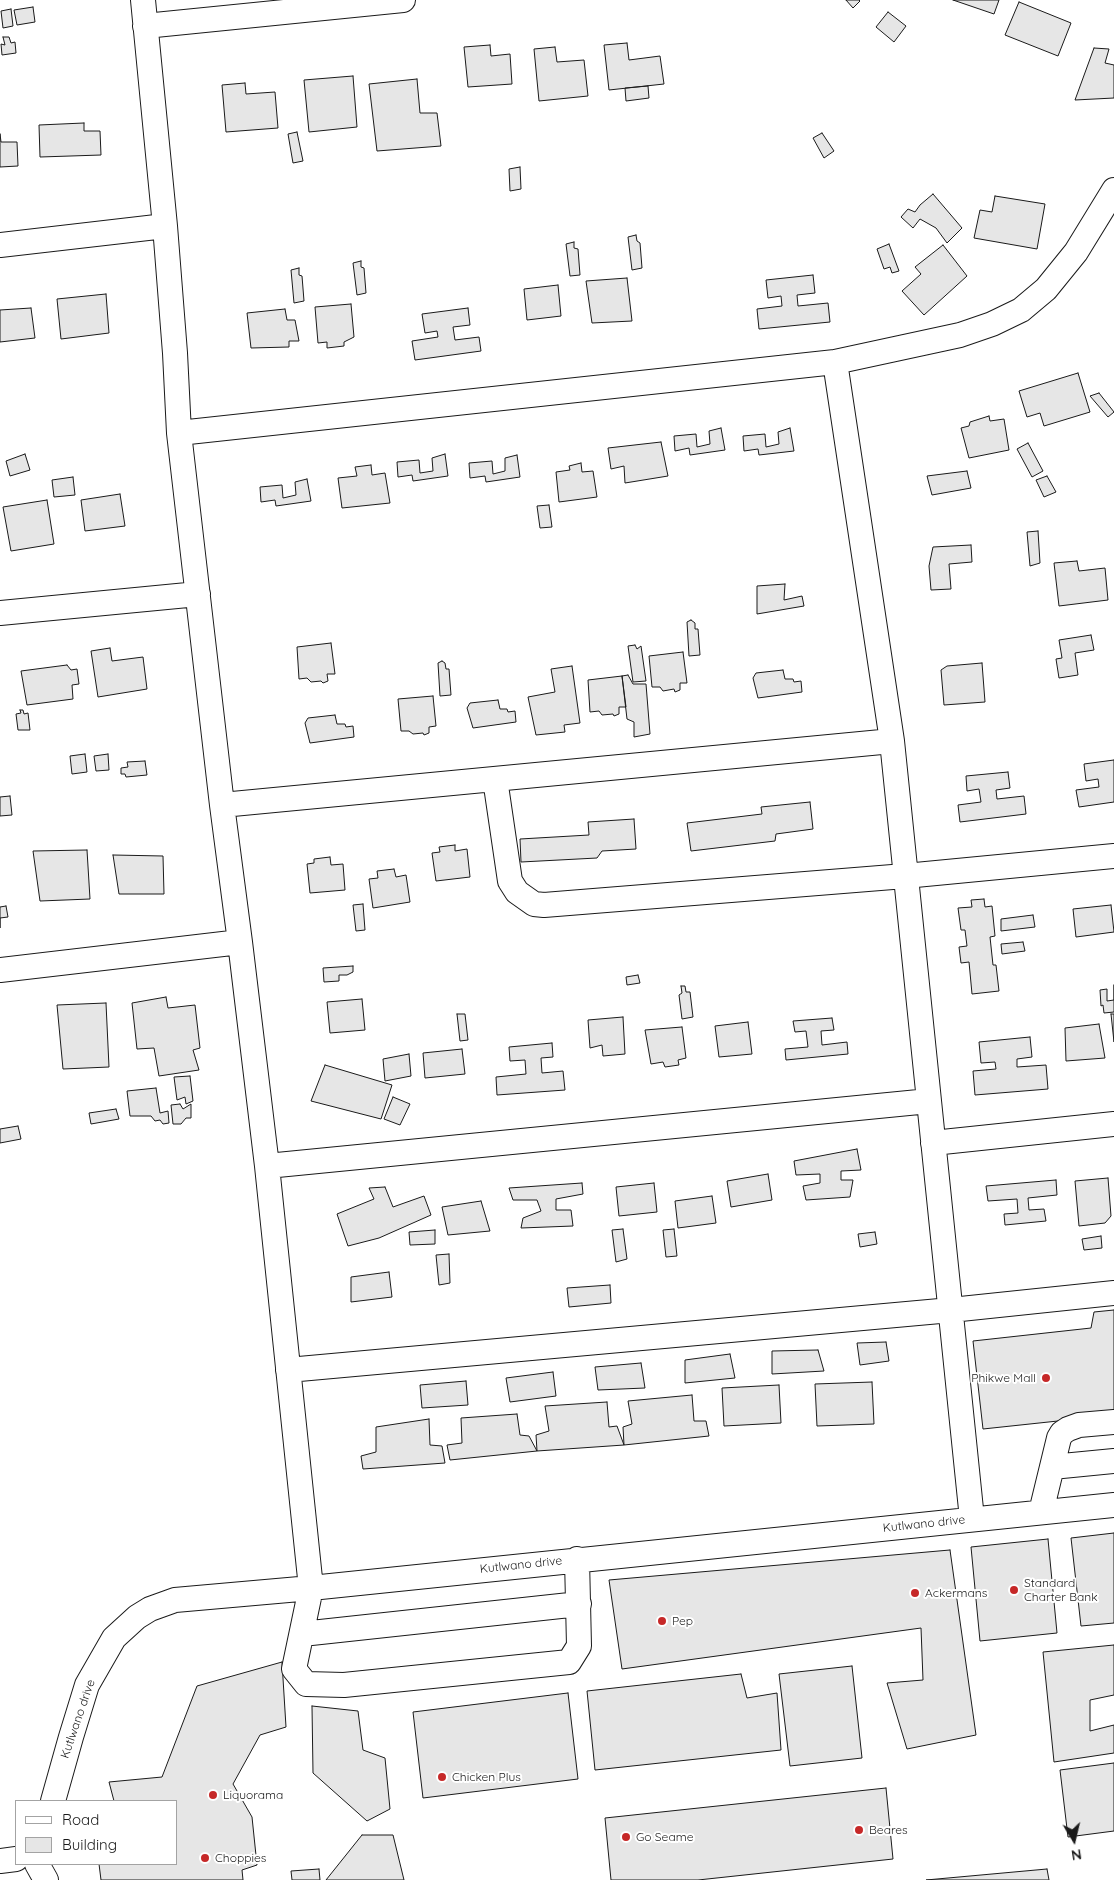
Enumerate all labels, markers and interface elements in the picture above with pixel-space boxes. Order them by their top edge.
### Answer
place label: Phikwe Mall [971,1371,1036,1385]
marker: Phikwe Mall [1040,1372,1052,1384]
street label: Kutlwano drive [882,1513,966,1535]
street label: Kutlwano drive [479,1554,563,1576]
place label: Standard Charter Bank [1024,1576,1098,1604]
marker: Standard Charter Bank [1008,1584,1020,1596]
place label: Ackermans [925,1586,987,1600]
marker: Ackermans [909,1587,921,1599]
place label: Pep [672,1614,693,1628]
marker: Pep [656,1615,668,1627]
street label: Kutlwano drive [58,1678,98,1760]
place label: Chicken Plus [452,1770,521,1784]
marker: Chicken Plus [436,1771,448,1783]
place label: Liquorama [223,1788,283,1802]
marker: Liquorama [207,1789,219,1801]
legend [15,1800,178,1865]
text: Road [62,1810,99,1829]
north arrow [1049,1815,1099,1865]
place label: Beares [869,1823,908,1837]
marker: Beares [853,1824,865,1836]
place label: Go Seame [636,1830,693,1844]
marker: Go Seame [620,1831,632,1843]
text: Building [62,1835,117,1854]
text: N [1070,1845,1083,1865]
place label: Choppies [215,1851,266,1865]
marker: Choppies [199,1852,211,1864]

